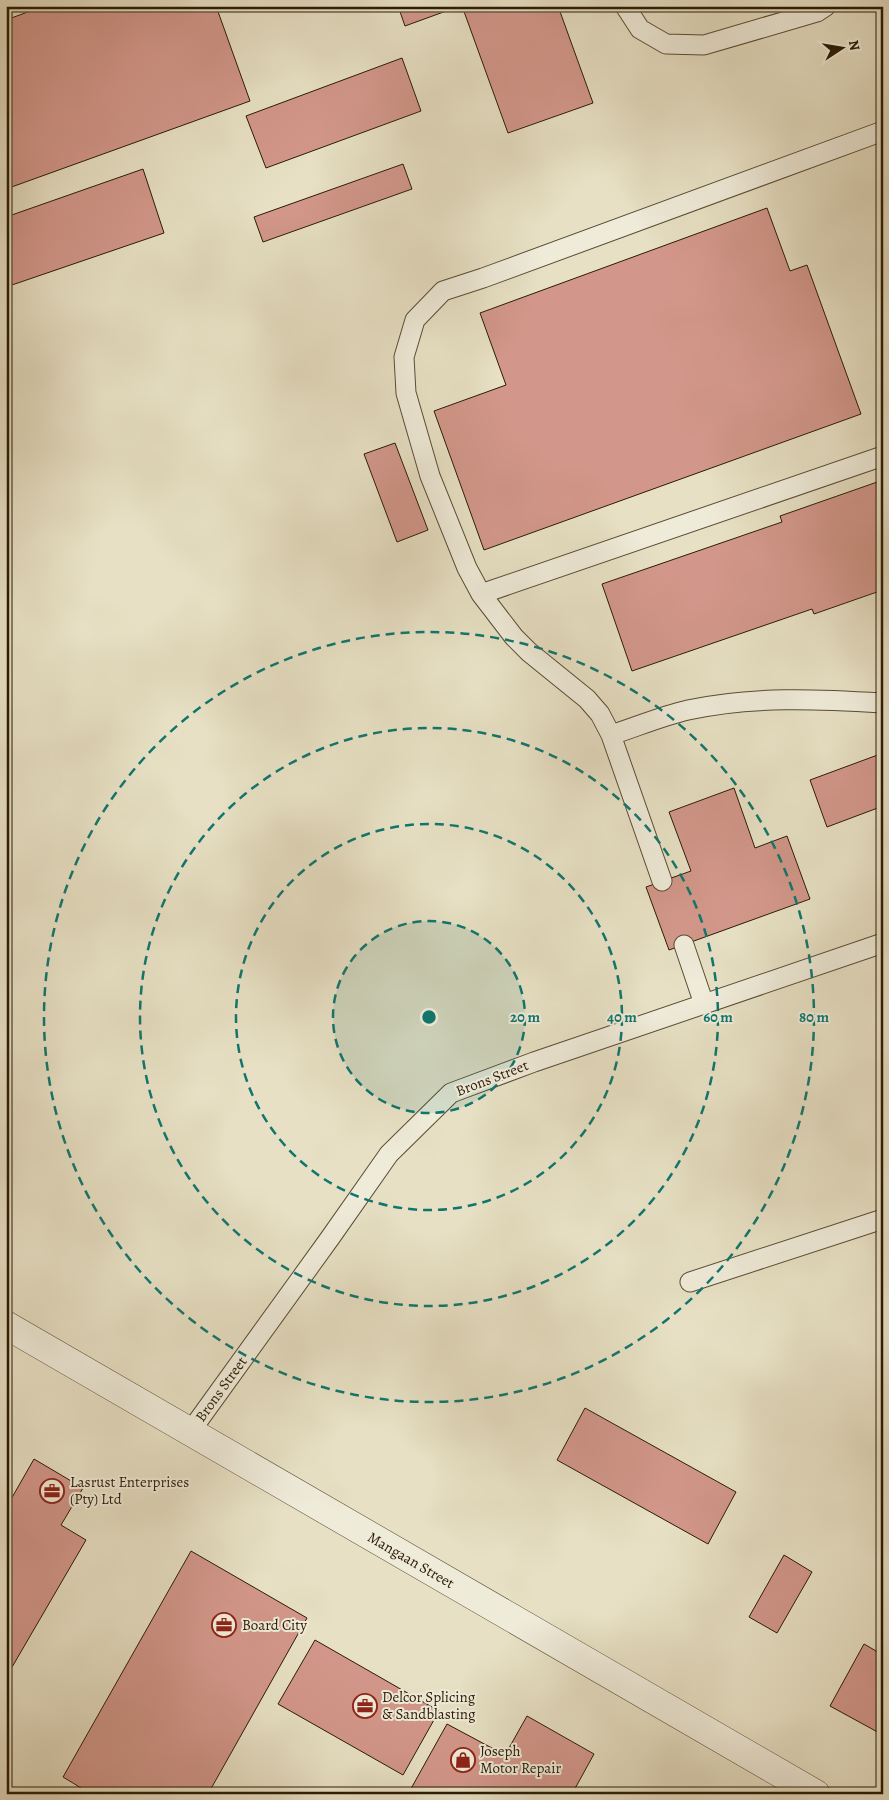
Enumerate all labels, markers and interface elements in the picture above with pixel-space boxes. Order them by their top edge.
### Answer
north arrow [816,22,866,72]
text: N [844,38,865,52]
text: 20 m [510,1007,540,1027]
text: 40 m [607,1007,637,1027]
text: 60 m [703,1007,733,1027]
text: 80 m [799,1007,829,1027]
centre of rings [420,1008,438,1026]
street label: Brons Street [453,1055,531,1101]
street label: Brons Street [191,1352,251,1426]
place label: Lasrust Enterprises (Pty) Ltd [70,1472,189,1509]
office icon: Lasrust Enterprises (Pty) Ltd [39,1478,65,1504]
street label: Mangaan Street [364,1527,458,1593]
office icon: Board City [211,1612,237,1638]
place label: Board City [242,1615,307,1635]
place label: Delcor Splicing & Sandblasting [382,1687,476,1724]
office icon: Delcor Splicing & Sandblasting [352,1693,378,1719]
place label: Joseph Motor Repair [480,1741,562,1778]
shop icon: Joseph Motor Repair [450,1747,476,1773]

